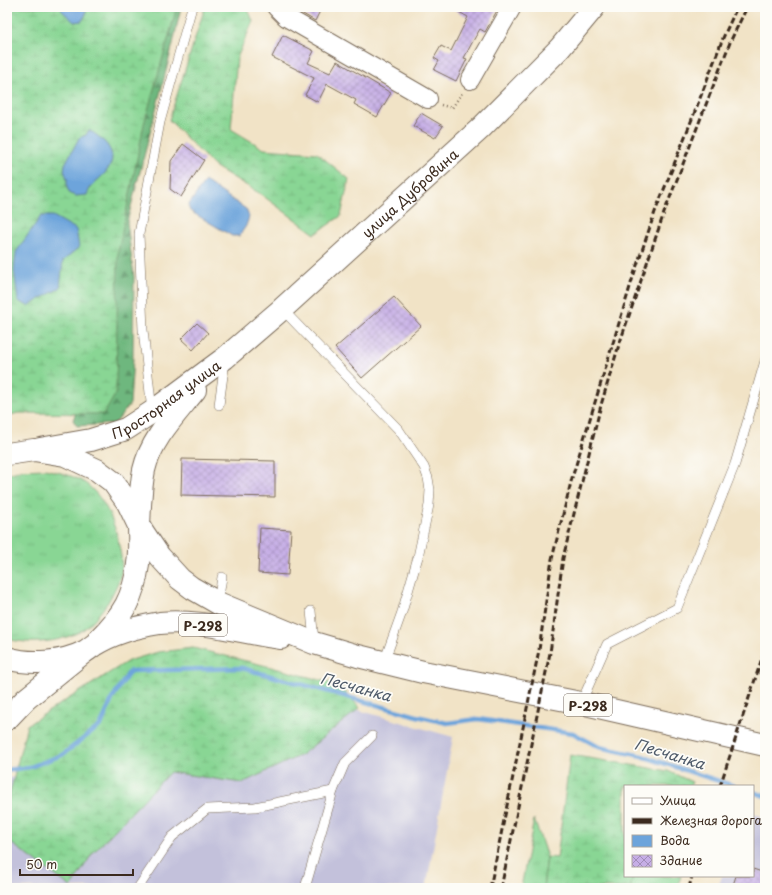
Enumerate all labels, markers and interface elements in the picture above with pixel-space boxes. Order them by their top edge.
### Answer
street label: улица Дубровина [357,143,463,242]
street label: Просторная улица [109,354,225,443]
road number: Р-298 [179,614,227,636]
water label: Песчанка [318,666,395,707]
road number: Р-298 [564,694,612,716]
water label: Песчанка [632,731,709,775]
legend [624,785,754,877]
text: Улица [660,791,696,809]
text: Железная дорога [660,811,763,829]
text: Вода [660,831,690,849]
scale bar [20,851,133,877]
text: Здание [660,851,702,869]
text: 50 m [26,855,57,873]

